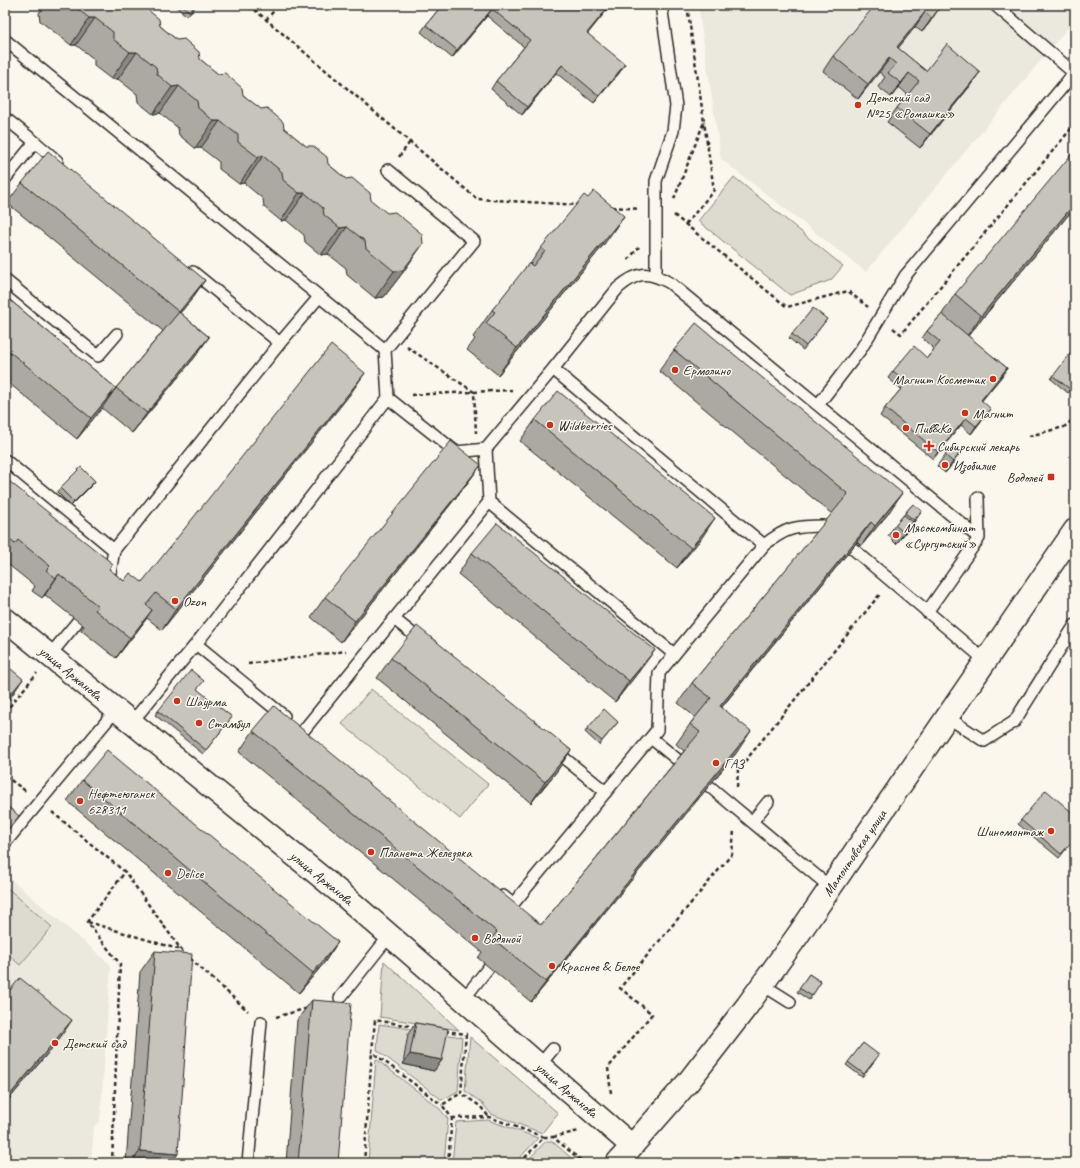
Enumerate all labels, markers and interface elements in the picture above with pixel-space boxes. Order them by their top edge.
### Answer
place label: Детский сад №25 «Ромашка» [866,89,955,122]
marker: Детский сад №25 «Ромашка» [853,100,863,110]
place label: Ермолино [683,362,731,379]
marker: Ермолино [670,365,680,375]
place label: Магнит Косметик [893,371,987,388]
marker: Магнит Косметик [988,374,998,384]
place label: Магнит [973,405,1014,422]
marker: Магнит [960,408,970,418]
place label: Wildberries [558,417,613,434]
marker: Wildberries [545,420,555,430]
place label: Пив&Ко [914,420,952,437]
marker: Пив&Ко [901,423,911,433]
place label: Сибирский лекарь [937,438,1020,455]
marker: Сибирский лекарь [924,441,934,451]
place label: Изобилие [953,457,996,474]
marker: Изобилие [940,460,950,470]
place label: Водолей [1007,469,1044,486]
marker: Водолей [1046,472,1056,482]
place label: Мясокомбинат «Сургутский» [904,519,977,552]
marker: Мясокомбинат «Сургутский» [891,530,901,540]
place label: Ozon [183,593,207,610]
marker: Ozon [170,596,180,606]
street label: улица Аржанова [35,641,107,704]
place label: Шаурма [185,693,227,710]
marker: Шаурма [172,696,182,706]
place label: Стамбул [207,715,250,732]
marker: Стамбул [194,718,204,728]
place label: ГАЗ [724,755,746,772]
marker: ГАЗ [711,758,721,768]
place label: Нефтеюганск 628311 [88,785,155,818]
marker: Нефтеюганск 628311 [75,796,85,806]
street label: Мамонтовская улица [819,805,891,899]
place label: Шиномонтаж [976,823,1045,840]
marker: Шиномонтаж [1046,826,1056,836]
place label: Планета Железяка [379,844,472,861]
street label: улица Аржанова [286,846,358,909]
marker: Планета Железяка [366,847,376,857]
place label: Delice [176,865,205,882]
marker: Delice [163,868,173,878]
place label: Водяной [483,930,522,947]
marker: Водяной [470,933,480,943]
place label: Красное & Белое [560,958,641,975]
marker: Красное & Белое [547,961,557,971]
place label: Детский сад [63,1035,127,1052]
marker: Детский сад [50,1038,60,1048]
street label: улица Аржанова [532,1057,602,1122]

